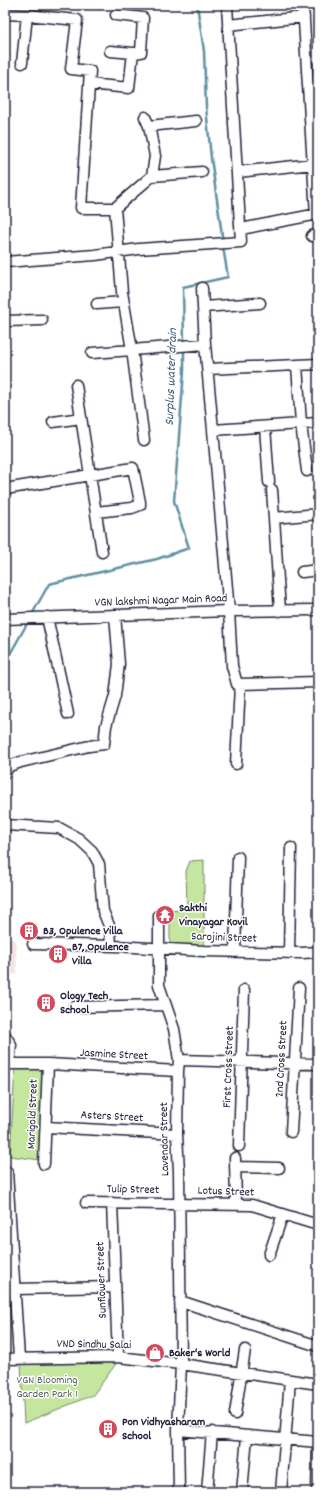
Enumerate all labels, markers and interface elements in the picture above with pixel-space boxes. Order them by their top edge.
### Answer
water label: Surplus water drain [161,327,183,426]
street label: VGN lakshmi Nagar Main Road [94,590,228,612]
place label: Sakthi Vinayagar Kovil [179,900,248,931]
temple icon: Sakthi Vinayagar Kovil [154,904,176,926]
building icon: B3, Opulence Villa [18,920,40,942]
place label: B3, Opulence Villa [43,923,124,940]
street label: Sarojini Street [191,928,258,948]
place label: B7, Opulence Villa [72,939,129,970]
building icon: B7, Opulence Villa [47,943,69,965]
place label: Ology Tech School [60,988,109,1019]
building icon: Ology Tech School [35,992,57,1014]
street label: 2nd Cross Street [271,1020,293,1098]
street label: First Cross Street [219,1025,239,1108]
street label: Jasmine Street [79,1045,149,1065]
street label: Marigold Street [23,1078,43,1149]
street label: Lavendar Street [156,1101,174,1176]
street label: Asters Street [80,1107,144,1127]
street label: Tulip Street [107,1181,160,1199]
street label: Lotus Street [197,1183,255,1202]
street label: Sunflower Street [92,1241,112,1319]
street label: VND Sindhu Salai [57,1336,131,1354]
shop icon: Baker's World [144,1342,166,1364]
place label: Baker's World [169,1345,231,1362]
park label: VGN Blooming Garden Park 1 [16,1372,78,1403]
place label: Pon Vidhyasharam School [122,1414,205,1445]
building icon: Pon Vidhyasharam School [97,1418,119,1440]

